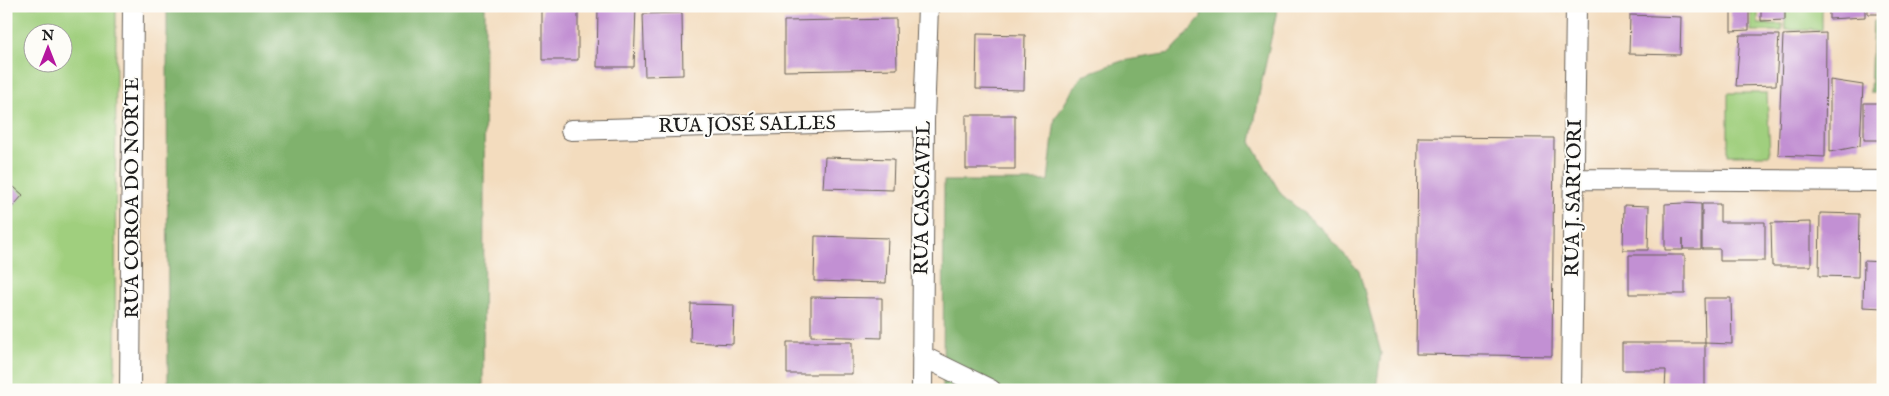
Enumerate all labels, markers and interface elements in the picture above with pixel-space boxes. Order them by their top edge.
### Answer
north arrow [22,22,72,72]
text: N [41,27,54,45]
street label: RUA COROA DO NORTE [120,77,145,319]
street label: RUA JOSÉ SALLES [658,111,836,139]
street label: RUA J. SARTORI [1560,118,1588,277]
street label: RUA CASCAVEL [909,120,937,275]

